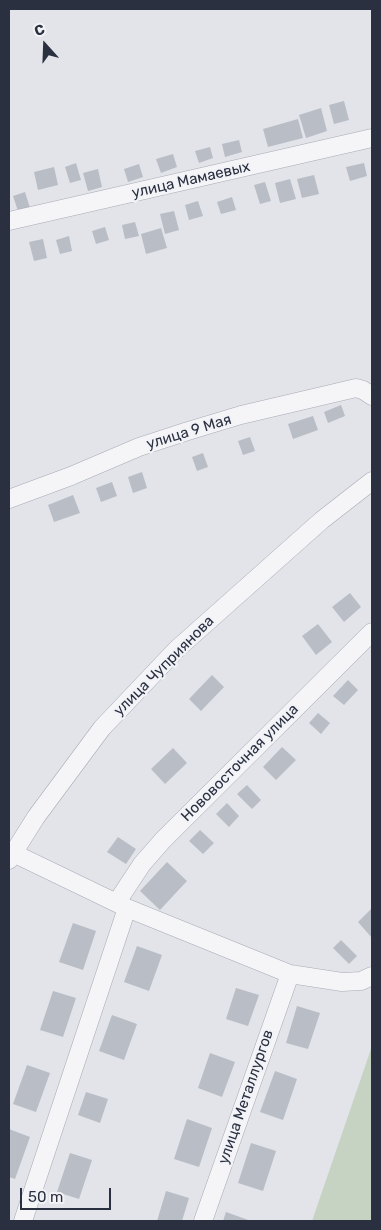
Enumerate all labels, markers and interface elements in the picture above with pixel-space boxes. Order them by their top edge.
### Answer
north arrow [20,20,70,70]
text: С [32,21,47,40]
street label: улица Мамаевых [130,158,252,202]
street label: улица 9 Мая [144,411,234,453]
street label: улица Чуприянова [110,612,218,720]
street label: Нововосточная улица [178,701,302,825]
street label: улица Металлургов [215,1027,277,1167]
scale bar [22,1178,114,1210]
text: 50 m [28,1188,63,1206]

